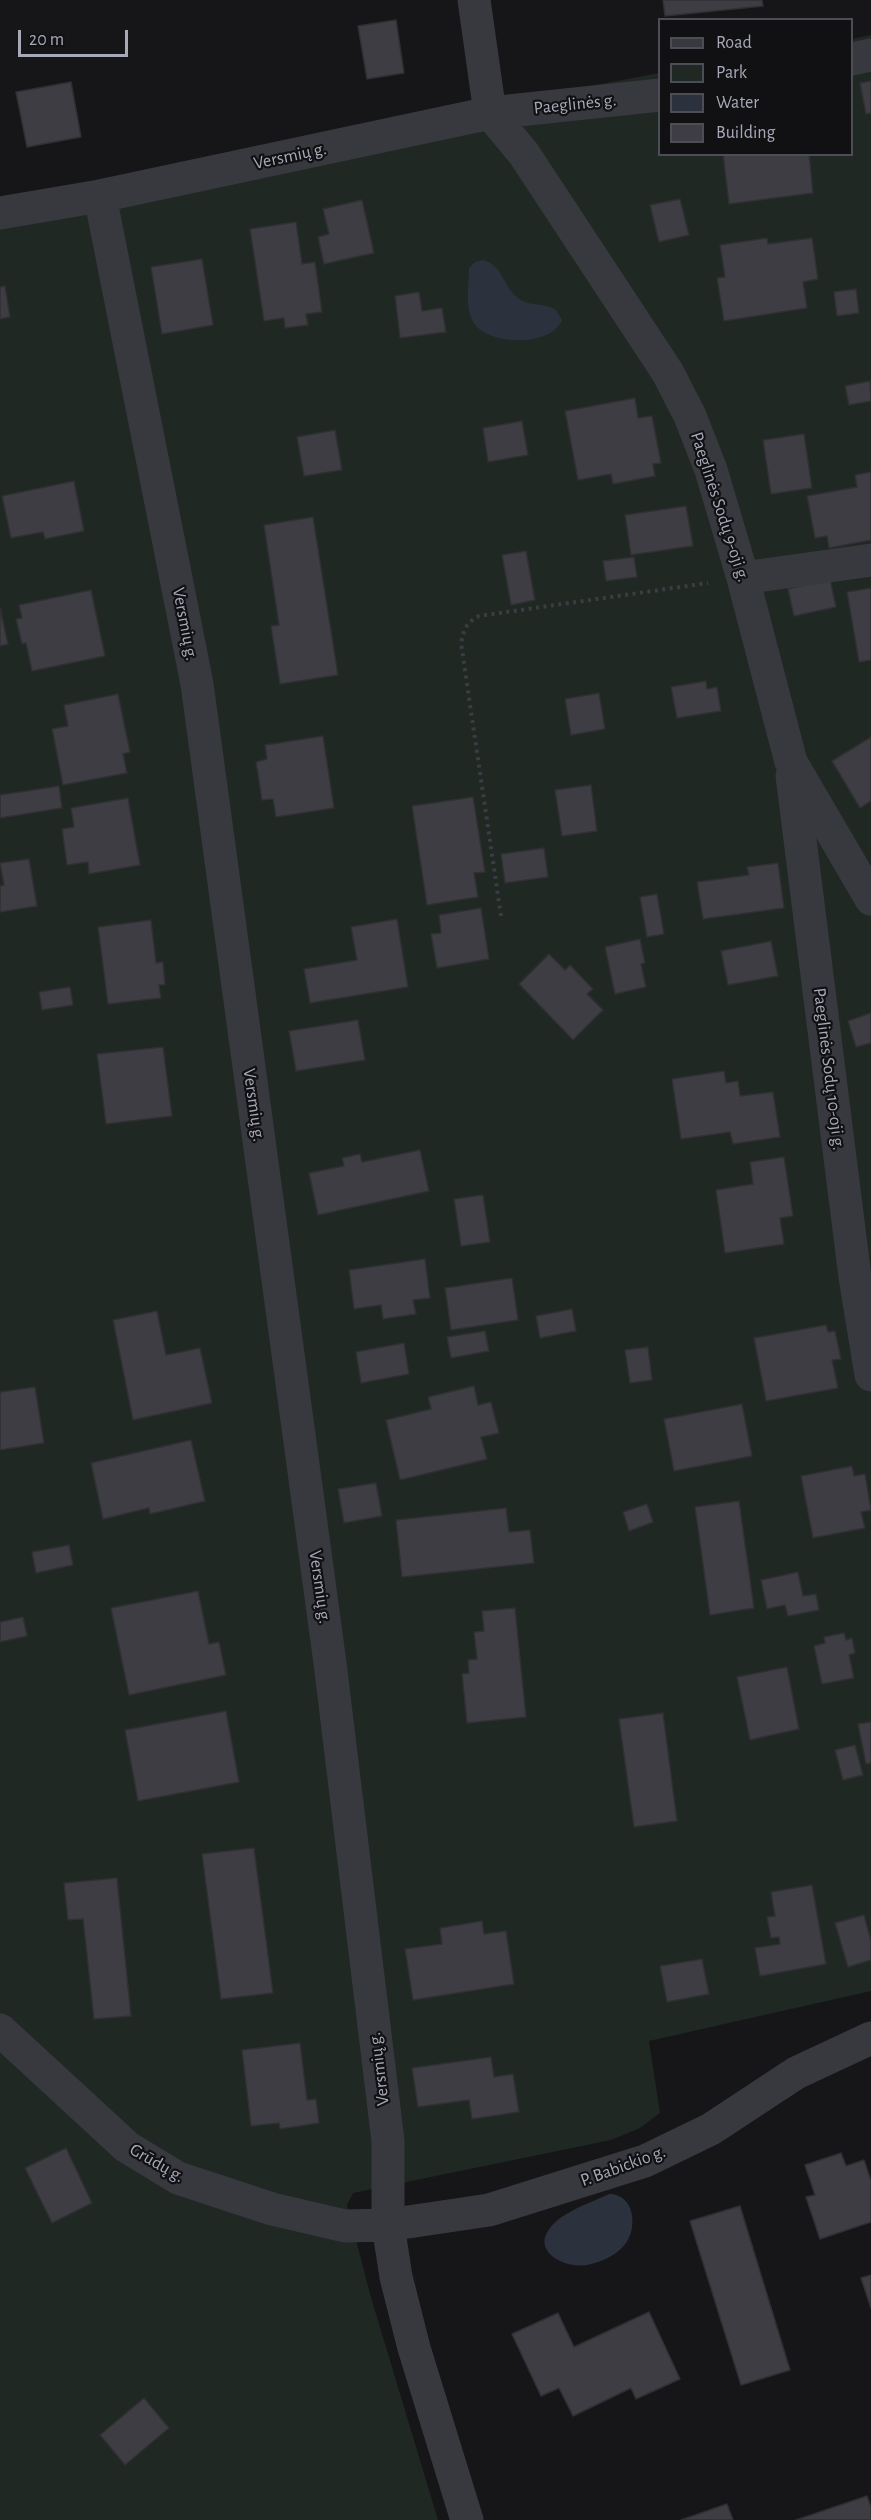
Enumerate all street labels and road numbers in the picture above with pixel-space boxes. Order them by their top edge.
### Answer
street label: Paeglinės g. [533,89,617,119]
street label: Versmių g. [252,138,328,174]
street label: Paeglinės Sodų 9-oji g. [686,429,754,585]
street label: Versmių g. [167,586,203,662]
street label: Paeglinės Sodų 10-oji g. [808,987,850,1151]
street label: Versmių g. [238,1067,270,1143]
street label: Versmių g. [304,1549,336,1625]
street label: Versmių g. [364,2031,394,2107]
street label: Grūdų g. [126,2139,188,2187]
street label: P. Babickio g. [578,2141,668,2191]

